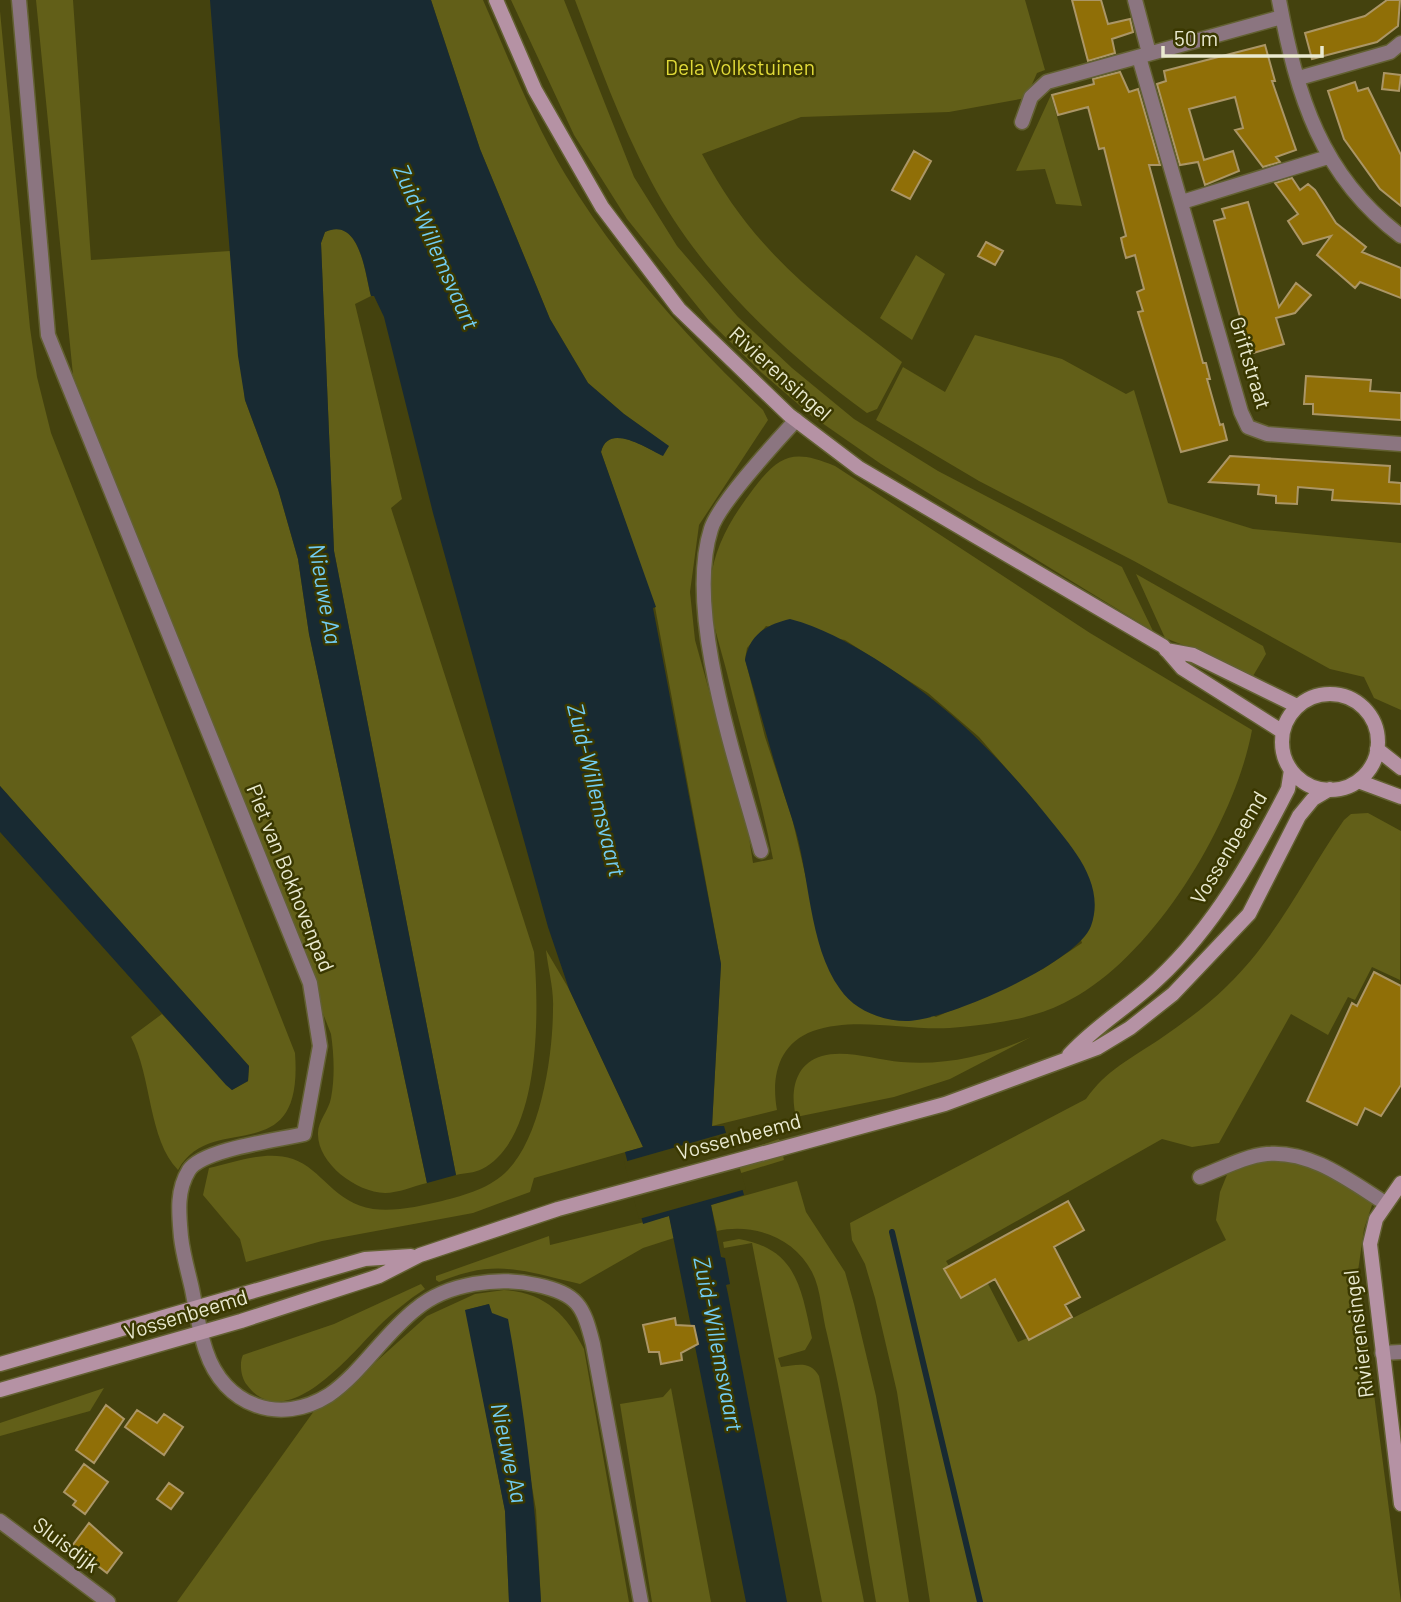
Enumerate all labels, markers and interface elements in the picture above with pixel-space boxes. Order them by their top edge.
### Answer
scale bar [1163,14,1322,58]
text: 50 m [1174,25,1218,50]
park label: Dela Volkstuinen [665,54,815,79]
water label: Zuid-Willemsvaart [388,160,486,334]
street label: Griftstraat [1226,313,1277,412]
street label: Rivierensingel [725,320,837,425]
water label: Nieuwe Aa [303,541,349,646]
water label: Zuid-Willemsvaart [562,700,632,879]
street label: Piet van Bokhovenpad [242,780,340,975]
street label: Vossenbeemd [1184,786,1271,908]
street label: Vossenbeemd [674,1107,803,1164]
water label: Zuid-Willemsvaart [688,1254,750,1434]
street label: Rivierensingel [1337,1269,1378,1400]
street label: Vossenbeemd [121,1283,250,1344]
water label: Nieuwe Aa [486,1400,534,1506]
street label: Sluisdijk [29,1511,105,1577]

